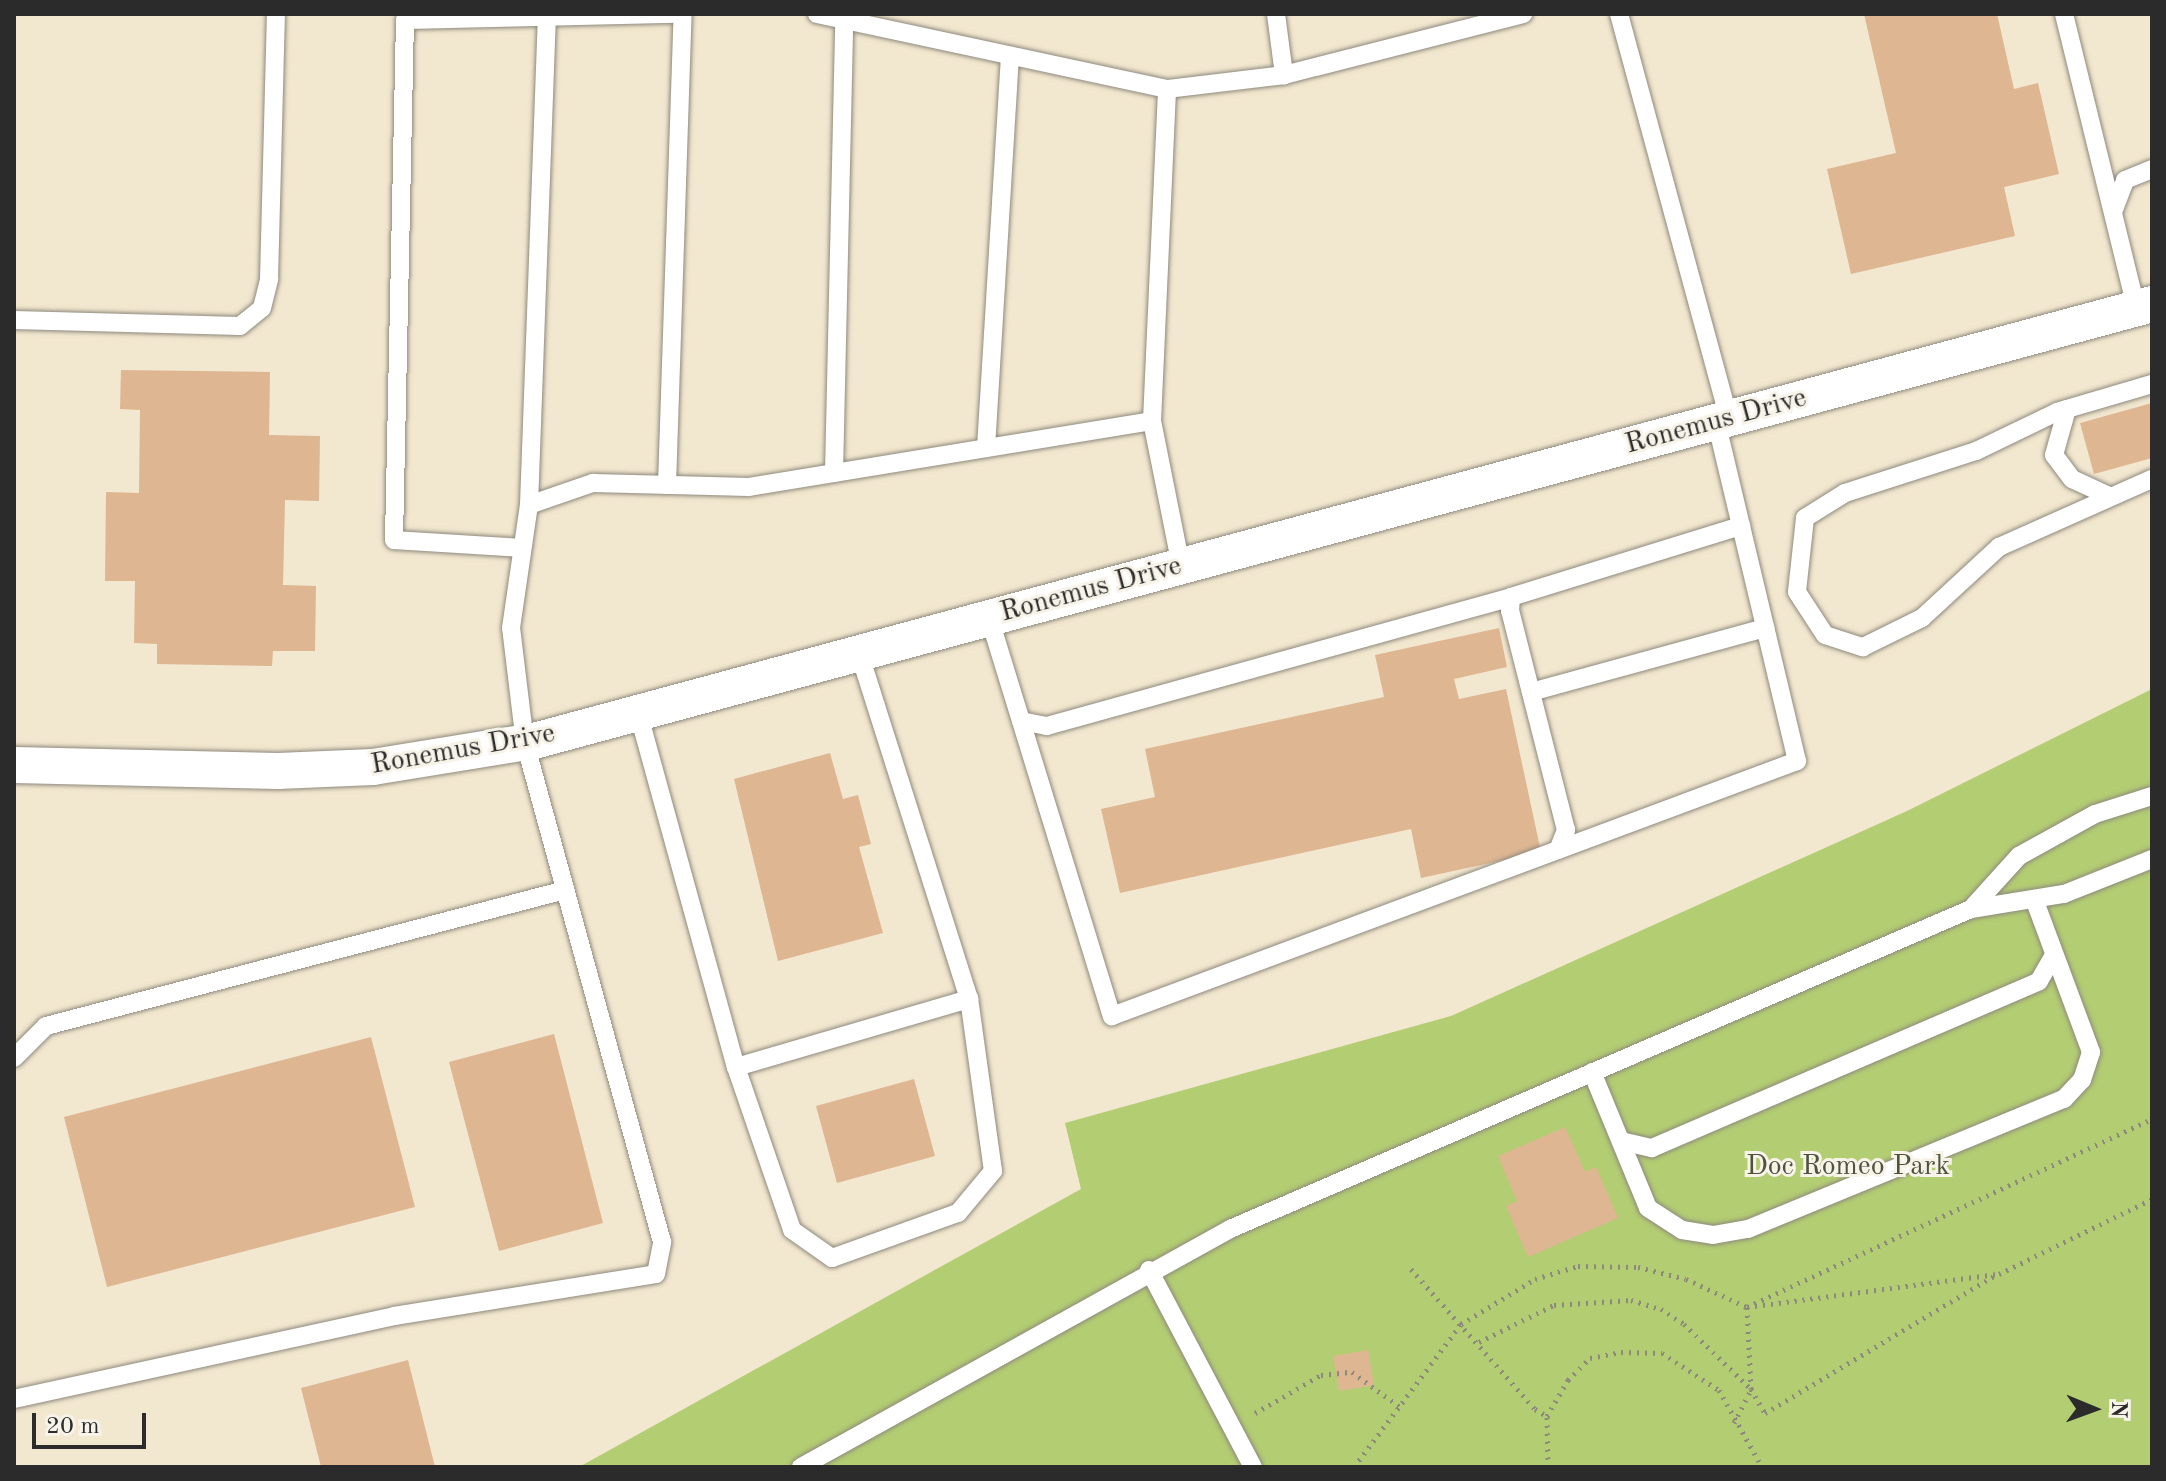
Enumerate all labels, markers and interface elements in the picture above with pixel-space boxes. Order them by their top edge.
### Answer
street label: Ronemus Drive [1622,382,1810,462]
street label: Ronemus Drive [997,550,1185,630]
street label: Ronemus Drive [368,717,558,783]
park label: Doc Romeo Park [1746,1150,1950,1184]
north arrow [2054,1369,2134,1449]
scale bar [36,1397,150,1447]
text: N [2107,1401,2129,1418]
text: 20 m [46,1415,100,1439]

